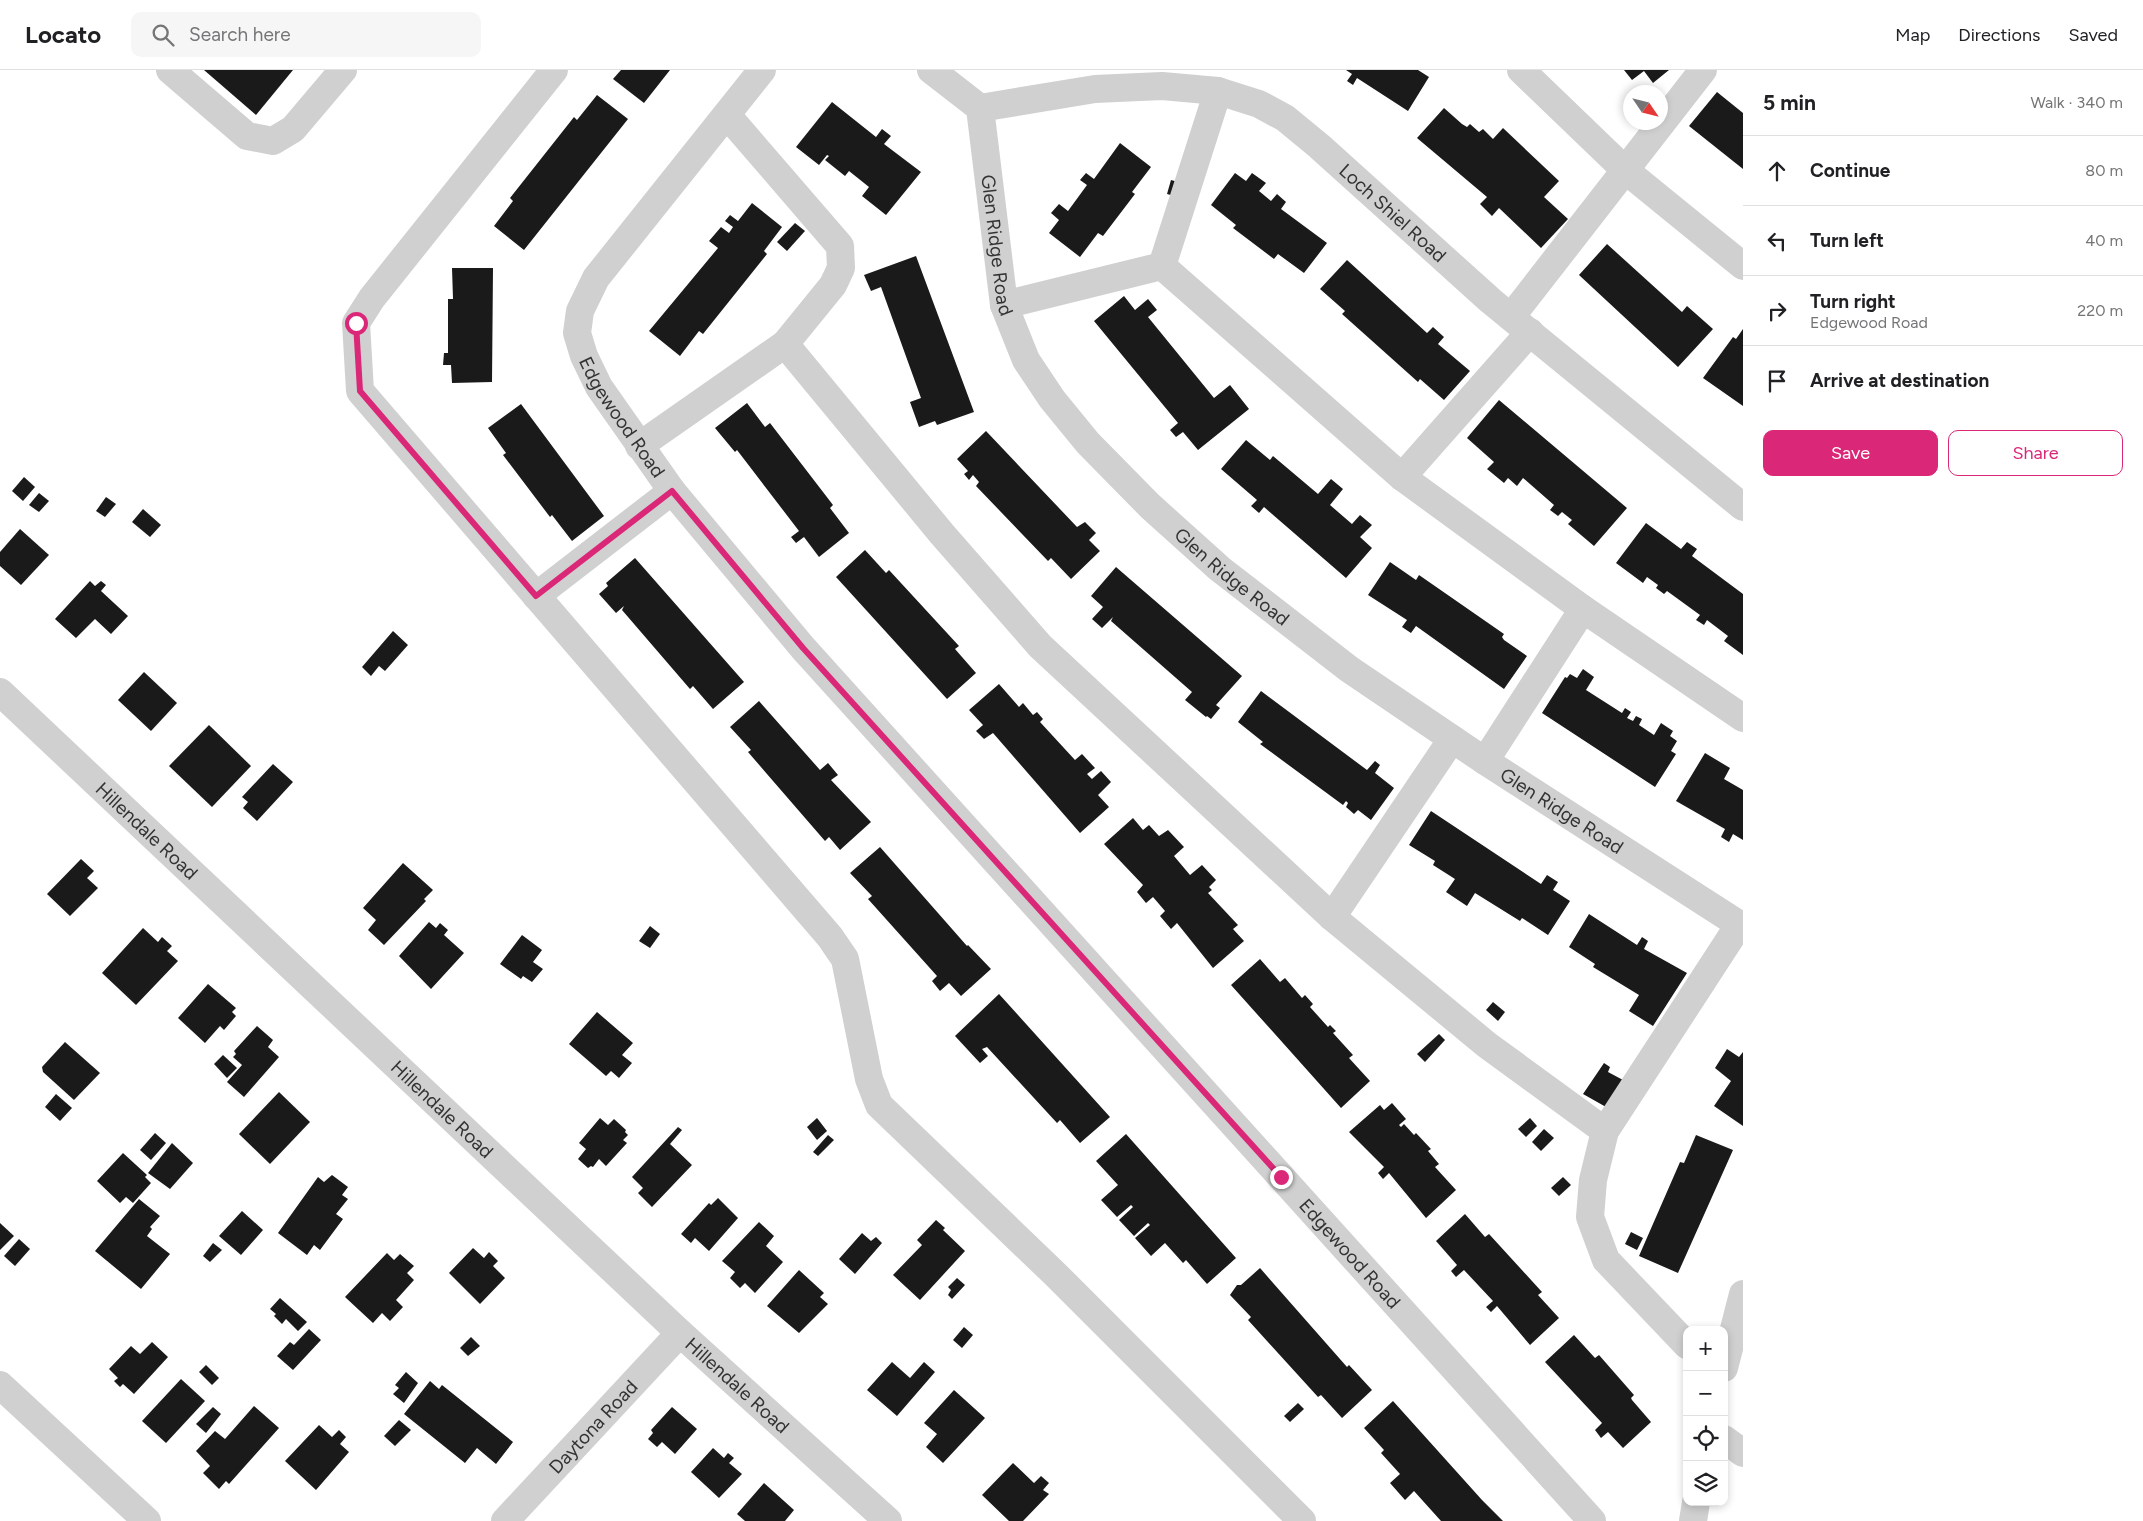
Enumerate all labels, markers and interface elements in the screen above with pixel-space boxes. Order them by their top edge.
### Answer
search box [131,12,481,57]
text: Locato [25,20,101,49]
icon: search [149,21,177,49]
text: Search here [189,23,291,46]
text: Map [1895,24,1930,46]
text: Directions [1958,24,2040,46]
text: Saved [2068,24,2118,46]
north arrow [1623,85,1668,130]
text: 5 min [1763,90,1816,115]
text: Walk · 340 m [2030,93,2123,112]
icon: ahead [1763,157,1791,185]
street label: Loch Shiel Road [1334,159,1451,267]
text: Continue [1810,159,1890,182]
text: 80 m [2085,161,2123,180]
street label: Glen Ridge Road [976,173,1018,319]
icon: left [1763,227,1791,255]
text: Turn left [1810,229,1884,252]
text: 40 m [2085,231,2123,250]
text: Turn right [1810,290,1896,313]
icon: right [1763,297,1791,325]
text: 220 m [2077,301,2123,320]
route start [345,312,368,335]
text: Edgewood Road [1810,313,1928,332]
street label: Edgewood Road [574,353,670,482]
icon: arrive [1763,367,1791,395]
text: Arrive at destination [1810,369,1989,392]
button: Save [1763,430,1938,476]
button: Share [1948,430,2123,476]
street label: Glen Ridge Road [1170,523,1294,631]
street label: Glen Ridge Road [1496,763,1628,859]
street label: Hillendale Road [91,777,203,885]
street label: Hillendale Road [386,1056,498,1163]
route end [1270,1166,1293,1189]
street label: Edgewood Road [1294,1194,1405,1313]
map controls [1683,1326,1728,1506]
button: + [1683,1326,1728,1371]
street label: Hillendale Road [681,1333,794,1438]
button: − [1683,1371,1728,1416]
street label: Daytona Road [544,1375,642,1479]
button: locate [1683,1416,1728,1461]
button: layers [1683,1461,1728,1506]

